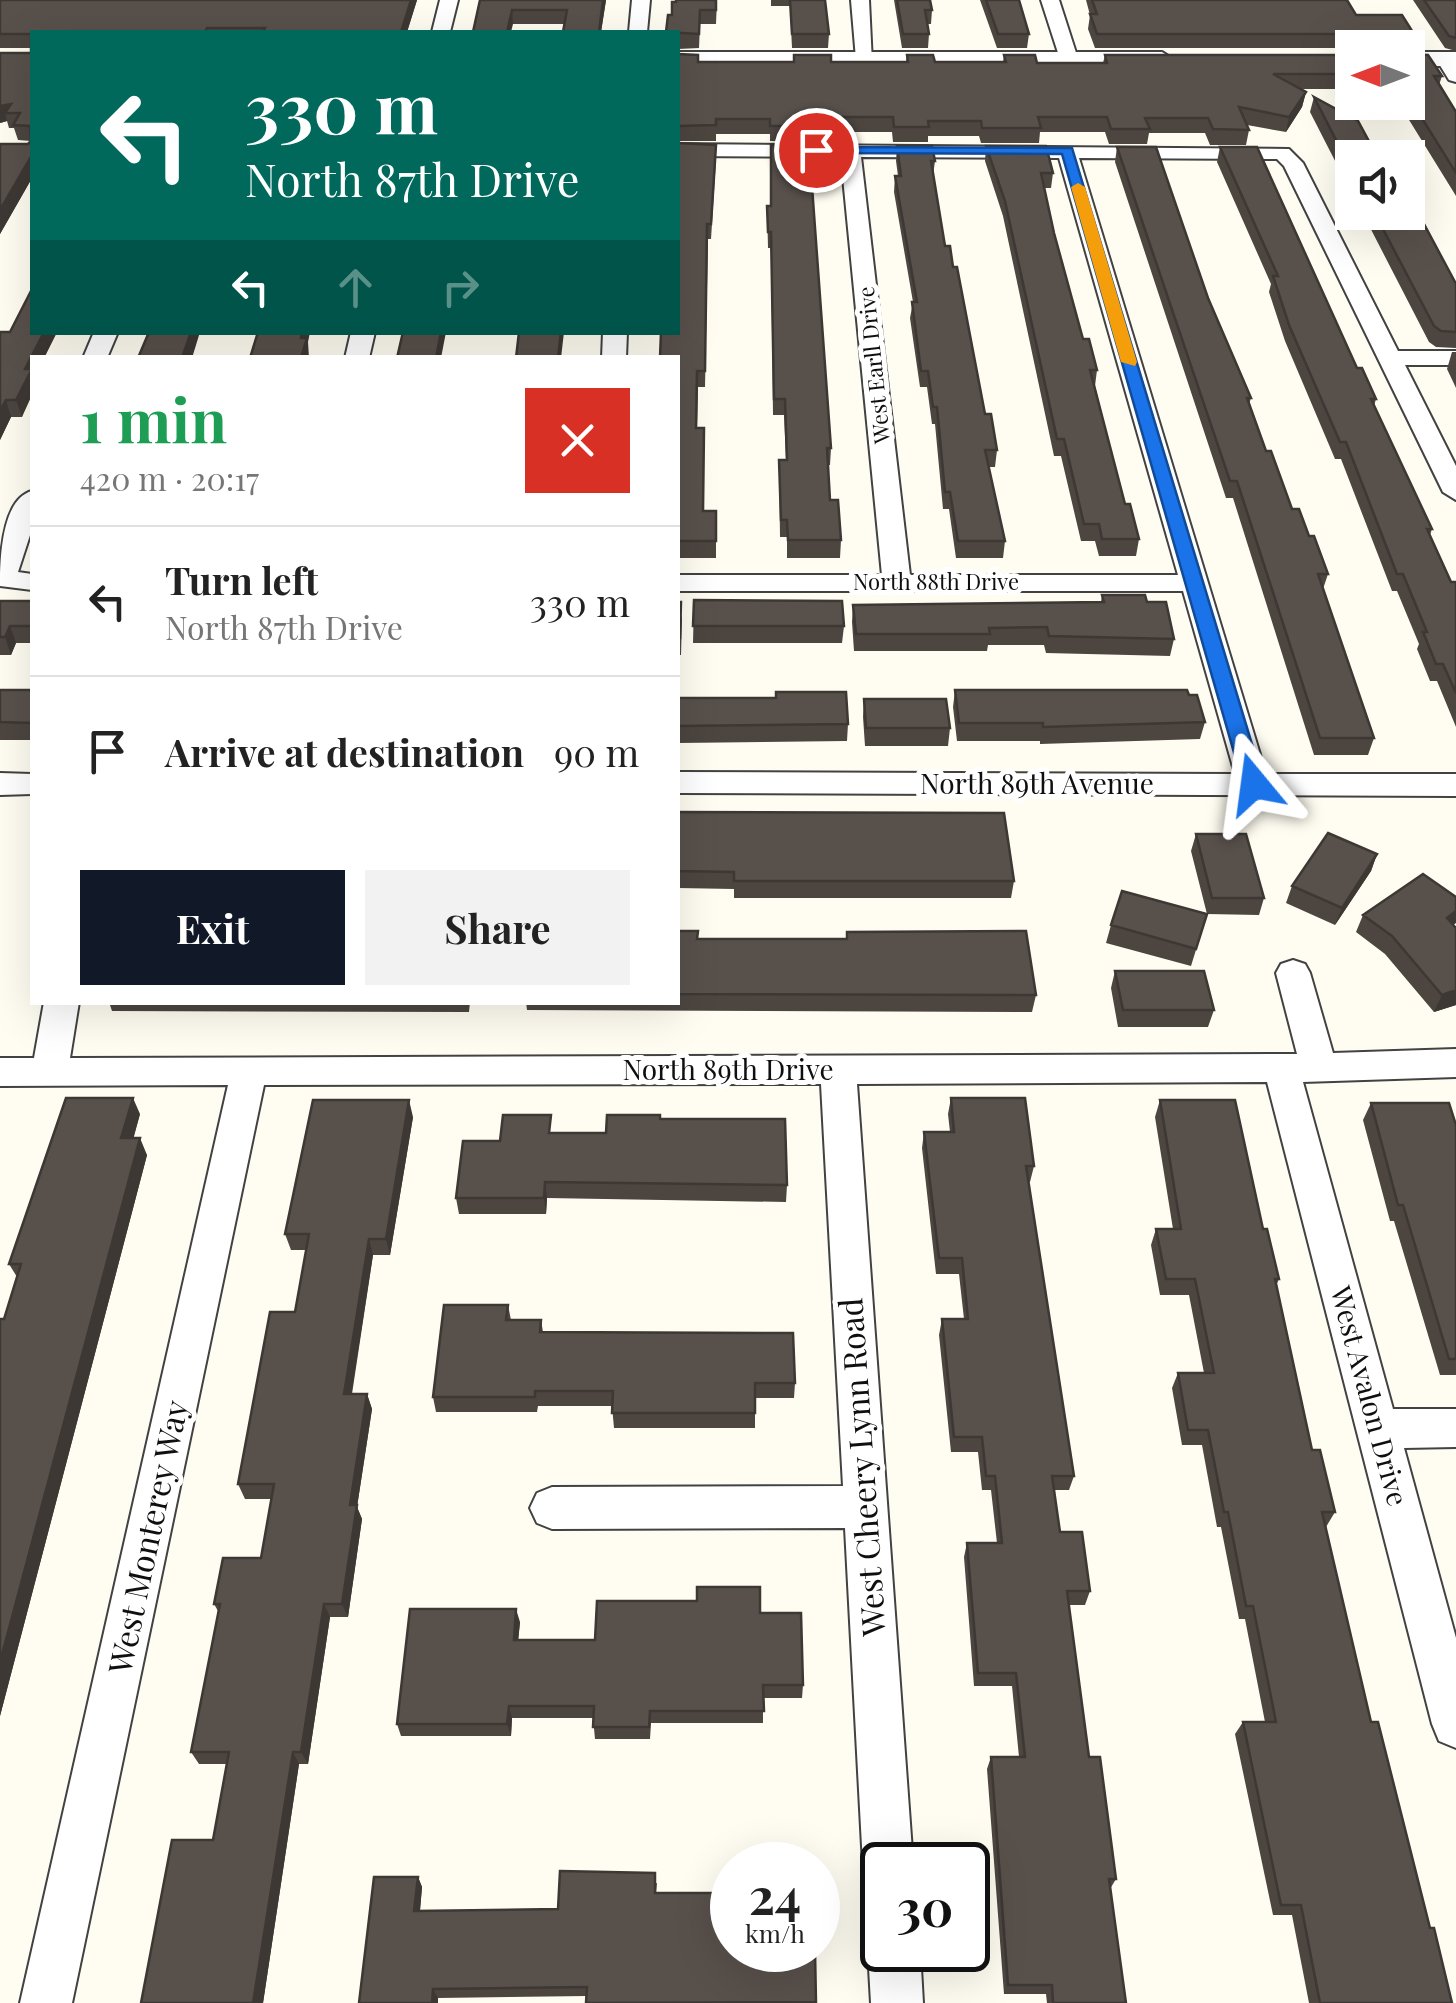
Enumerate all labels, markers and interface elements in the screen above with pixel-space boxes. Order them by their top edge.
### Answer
north arrow [1335,30,1425,120]
map controls [1335,30,1425,230]
text: 330 m [245,58,438,152]
icon: left [80,70,210,200]
pin [774,108,859,193]
icon: arrive [789,123,844,178]
button: sound [1335,140,1425,230]
text: North 87th Drive [245,148,580,208]
icon: left [223,260,278,315]
icon: ahead [328,260,383,315]
icon: right [433,260,488,315]
street label: West Earll Drive [850,285,896,446]
text: 1 min [80,378,227,458]
button: close [525,388,630,493]
text: 420 m · 20:17 [80,456,259,499]
text: Turn left [165,554,318,605]
street label: North 88th Drive [853,566,1019,596]
icon: left [80,574,135,629]
text: 330 m [530,576,630,627]
text: North 87th Drive [165,605,403,648]
icon: arrive [80,724,135,779]
text: Arrive at destination [165,726,524,777]
text: 90 m [554,726,639,777]
position arrow [1202,732,1306,836]
street label: North 89th Avenue [920,764,1154,801]
button: Exit [80,870,345,985]
button: Share [365,870,630,985]
street label: North 89th Drive [622,1050,834,1087]
street label: West Avalon Drive [1323,1281,1418,1510]
street label: West Cheery Lynn Road [827,1297,894,1639]
street label: West Monterey Way [96,1396,197,1678]
speed limit sign: 30 [860,1842,990,1972]
text: 24 [749,1861,801,1928]
text: km/h [745,1916,805,1949]

